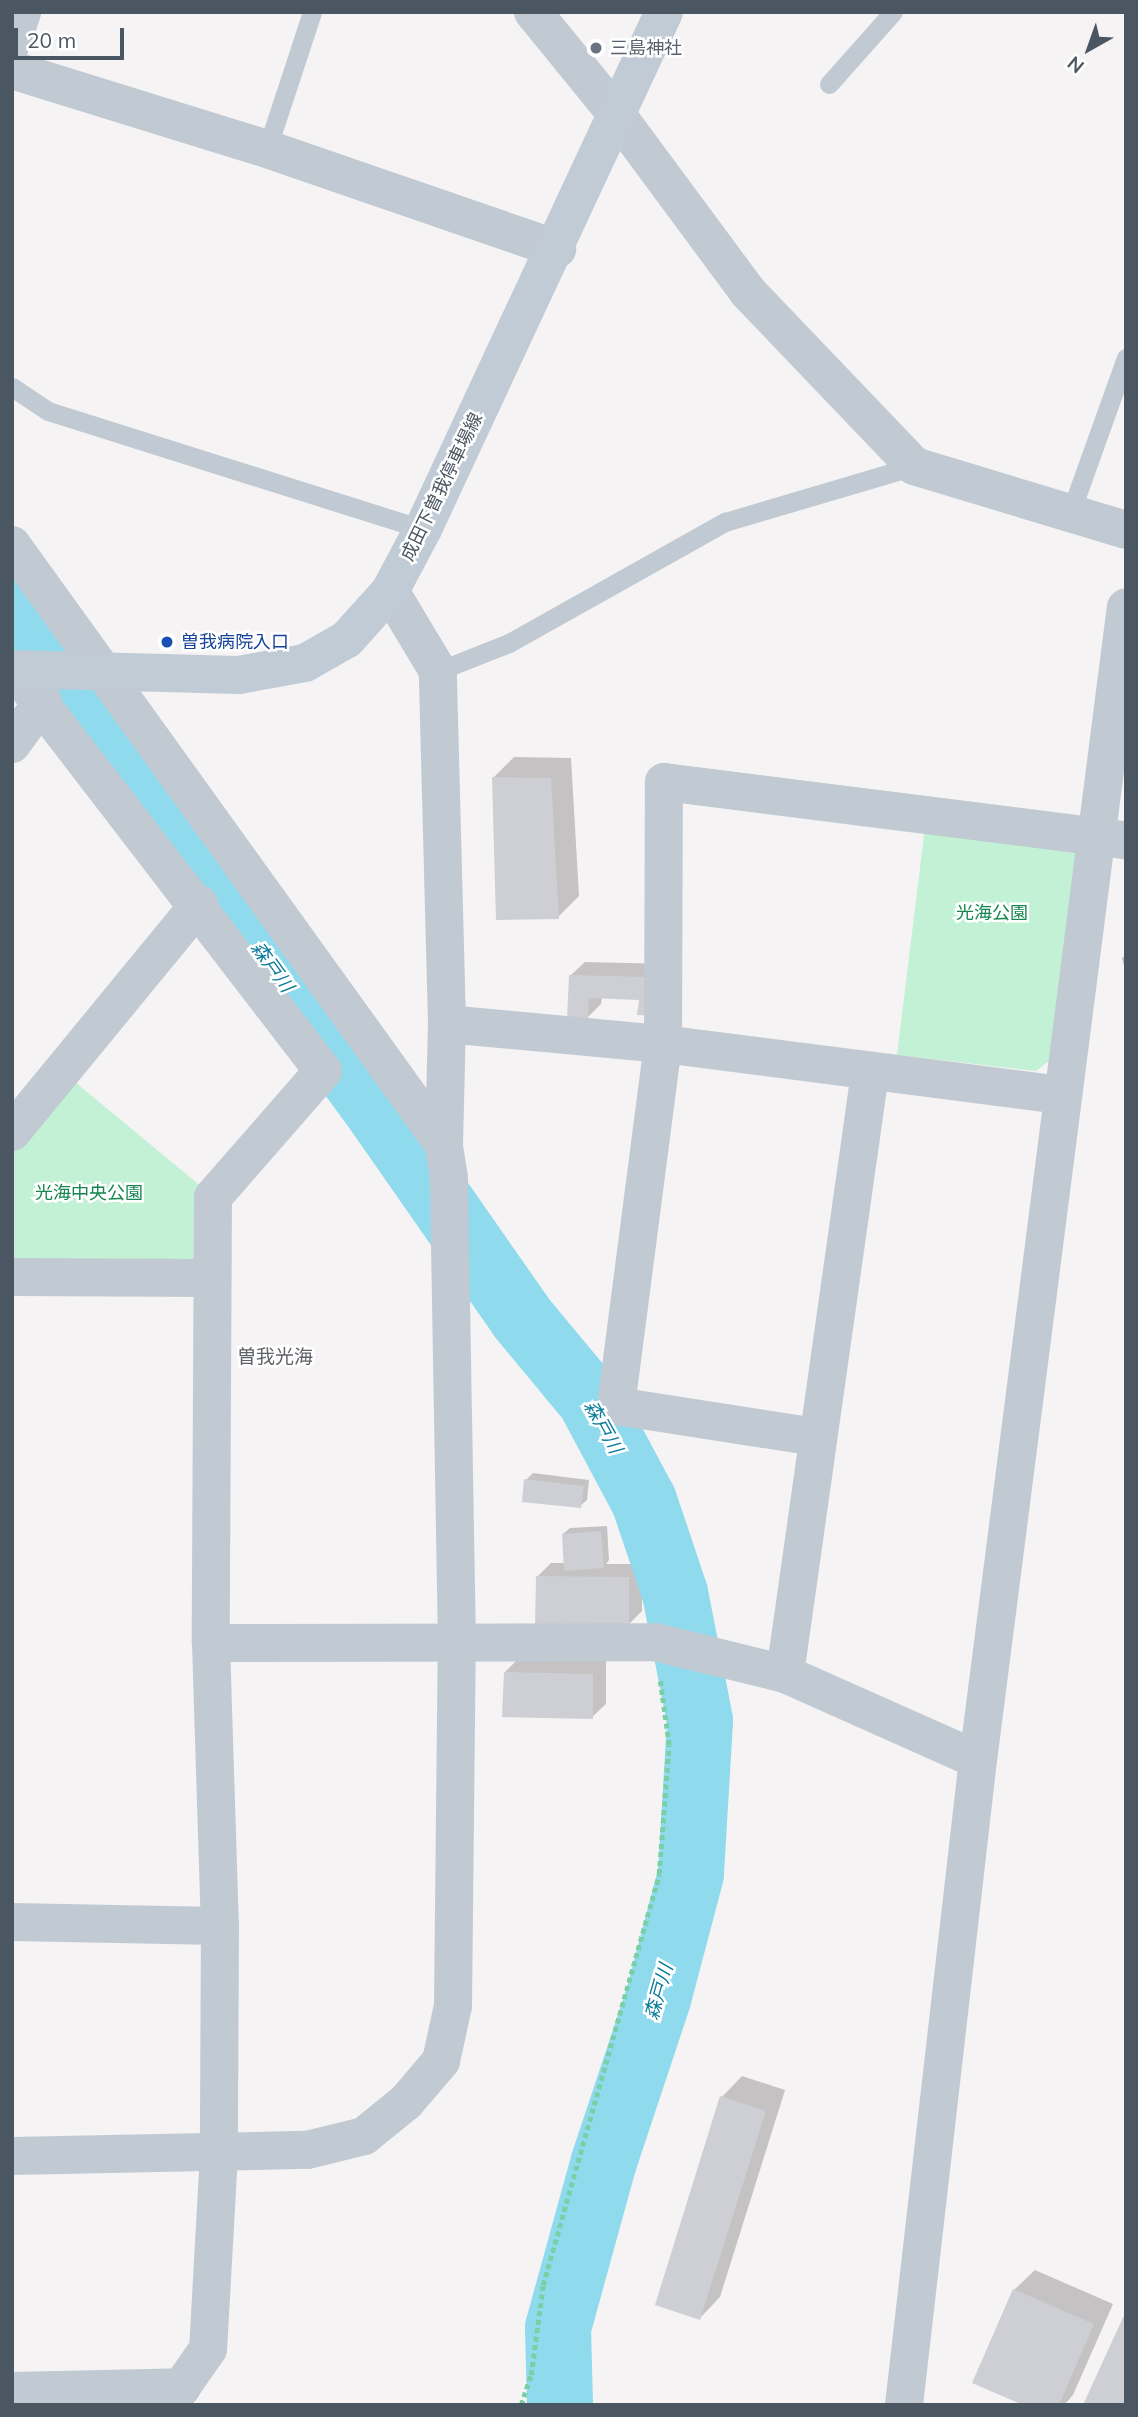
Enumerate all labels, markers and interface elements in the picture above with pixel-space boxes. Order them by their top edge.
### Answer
scale bar [18,14,128,58]
north arrow [1054,14,1124,84]
text: 20 m [27,27,76,53]
place label: 三島神社 [610,37,682,59]
marker: 三島神社 [588,40,604,56]
text: N [1062,51,1089,79]
street label: 成田下曽我停車場線 [397,409,487,565]
place label: 曽我病院入口 [181,631,289,653]
marker: 曽我病院入口 [159,634,175,650]
park label: 光海公園 [956,902,1028,924]
water label: 森戸川 [246,937,298,997]
park label: 光海中央公園 [35,1182,143,1204]
district label: 曽我光海 [237,1346,313,1368]
water label: 森戸川 [579,1397,627,1457]
water label: 森戸川 [640,1961,678,2023]

